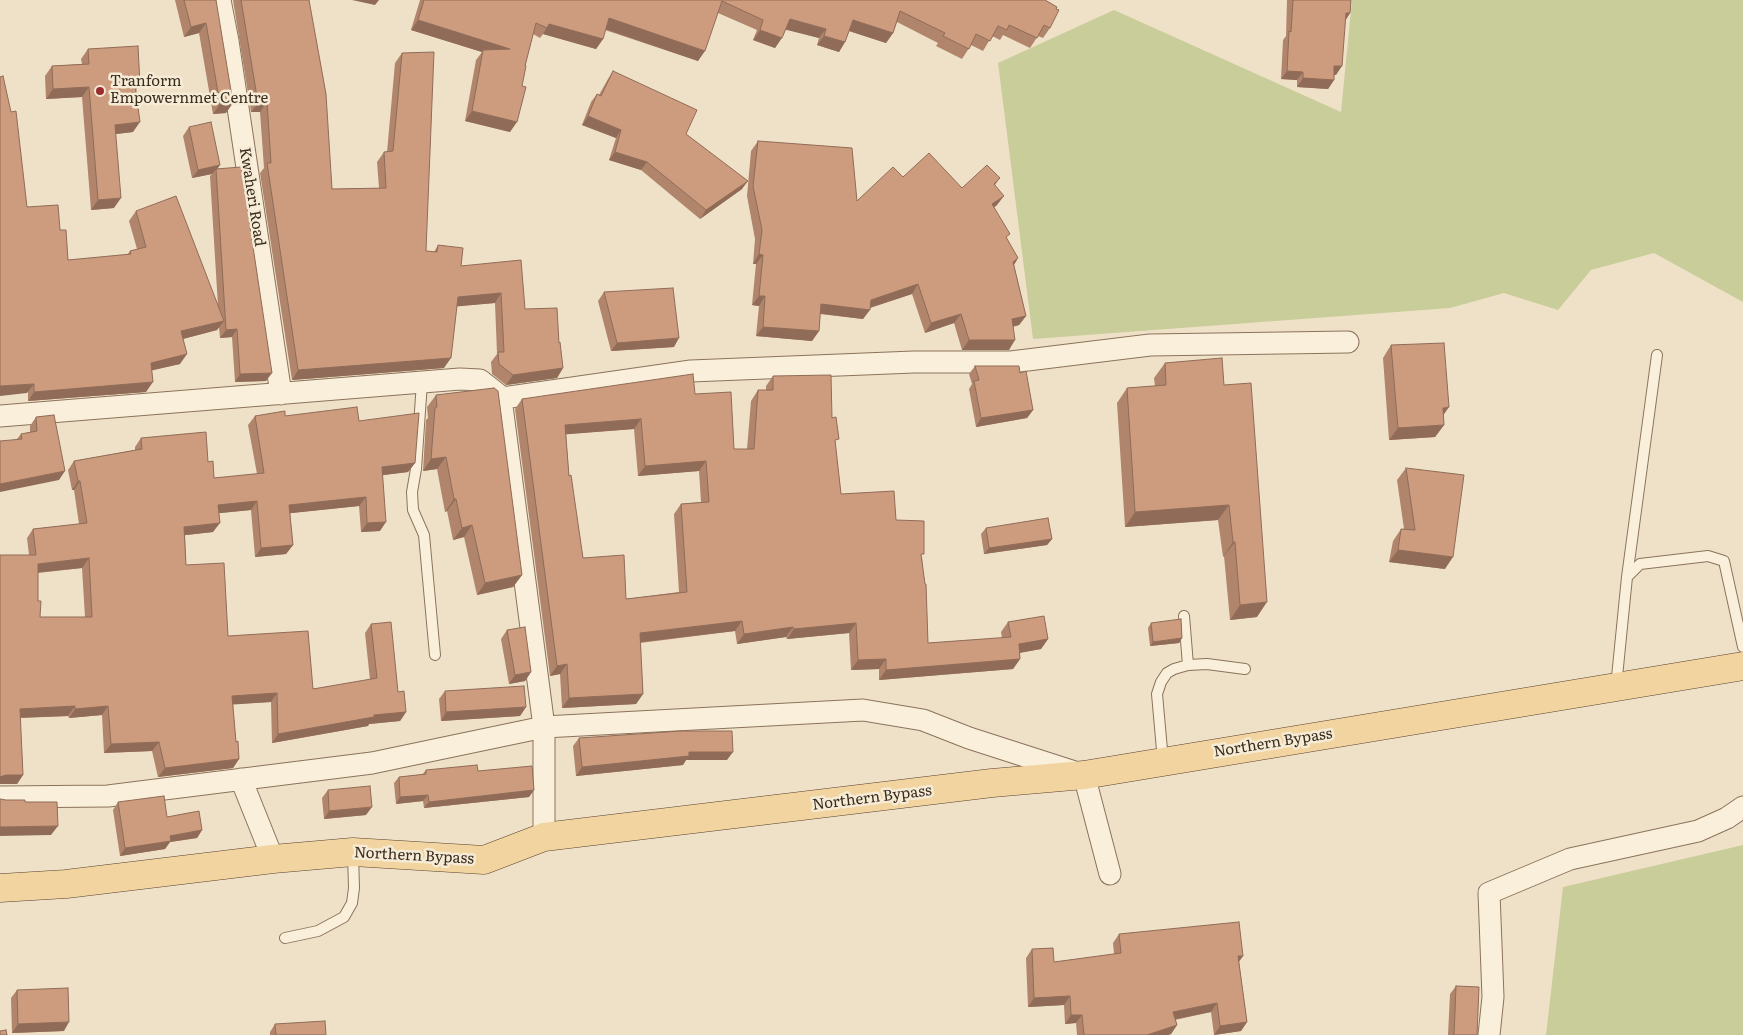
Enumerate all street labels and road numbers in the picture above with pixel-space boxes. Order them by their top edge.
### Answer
street label: Kwaheri Road [235,146,269,248]
street label: Northern Bypass [1212,725,1334,761]
street label: Northern Bypass [811,782,933,814]
street label: Northern Bypass [354,844,474,868]

